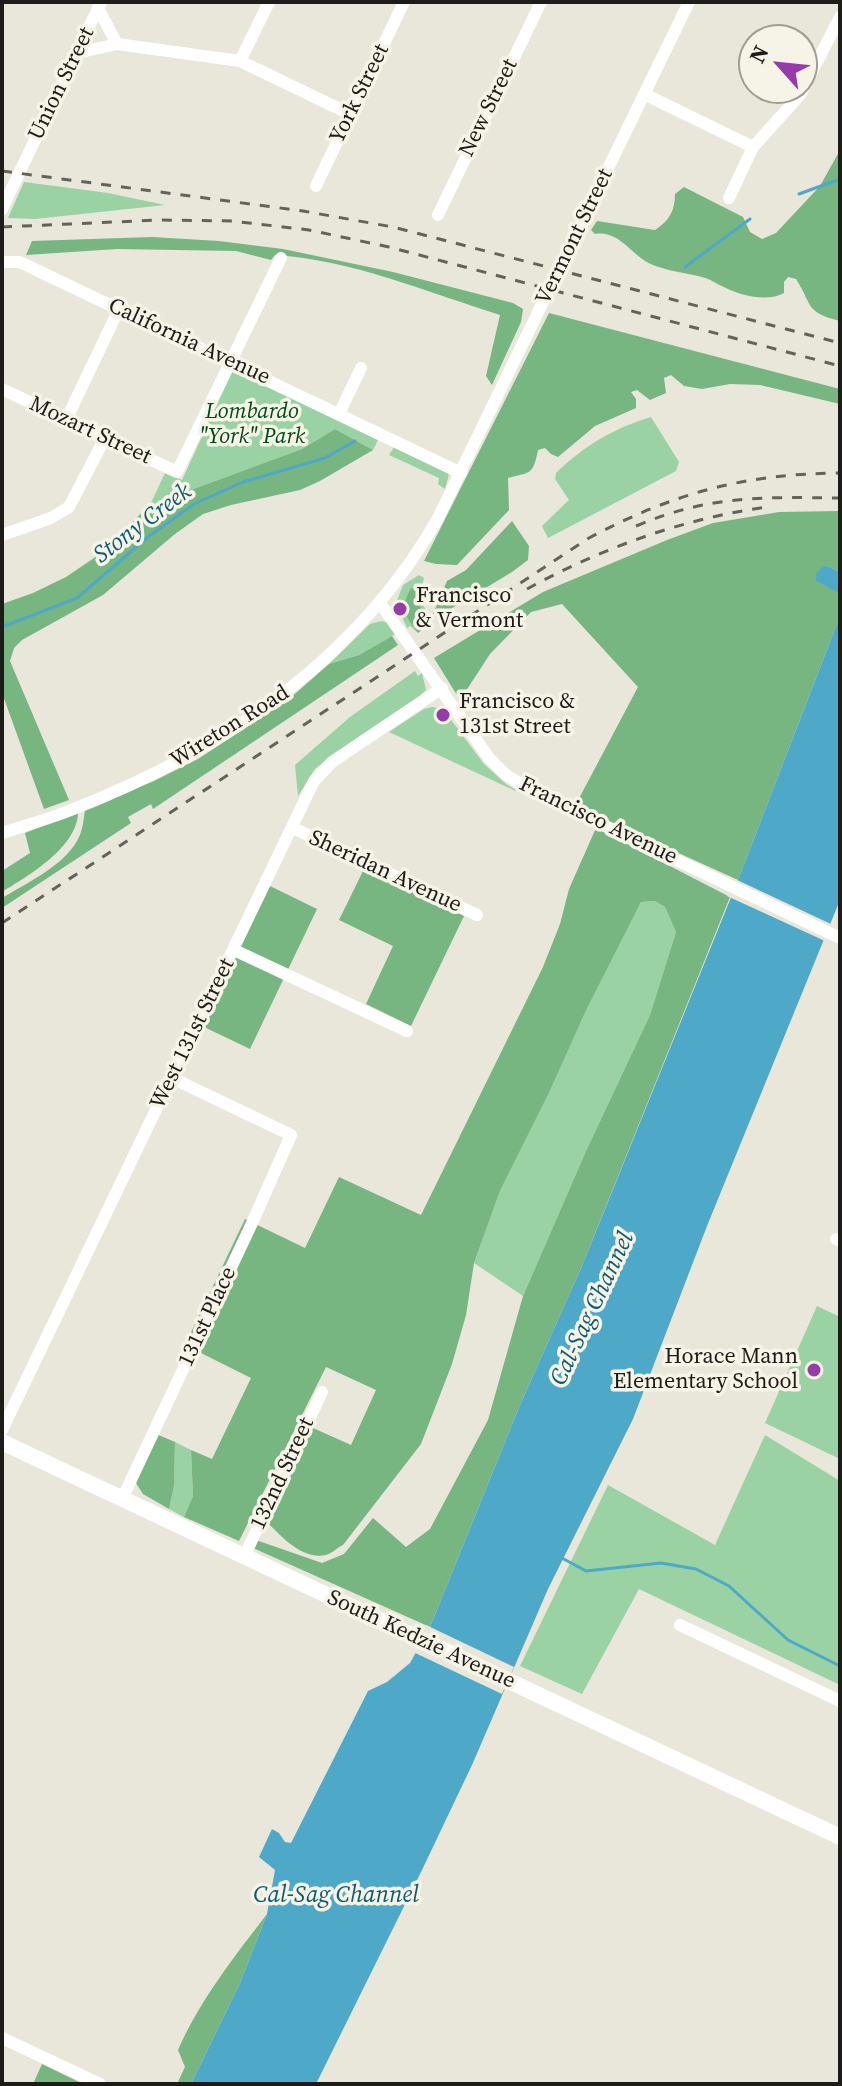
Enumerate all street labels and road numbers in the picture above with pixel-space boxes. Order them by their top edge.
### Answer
street label: Union Street [23,23,101,145]
street label: York Street [325,40,395,148]
street label: New Street [454,55,524,161]
street label: Vermont Street [531,165,619,309]
street label: California Avenue [104,293,274,391]
street label: Mozart Street [25,391,155,471]
street label: Wireton Road [166,680,294,774]
street label: Francisco Avenue [515,771,681,871]
street label: Sheridan Avenue [304,825,466,919]
street label: West 131st Street [145,954,241,1114]
street label: 131st Place [173,1263,243,1371]
street label: 132nd Street [246,1414,320,1534]
street label: South Kedzie Avenue [323,1585,519,1695]

